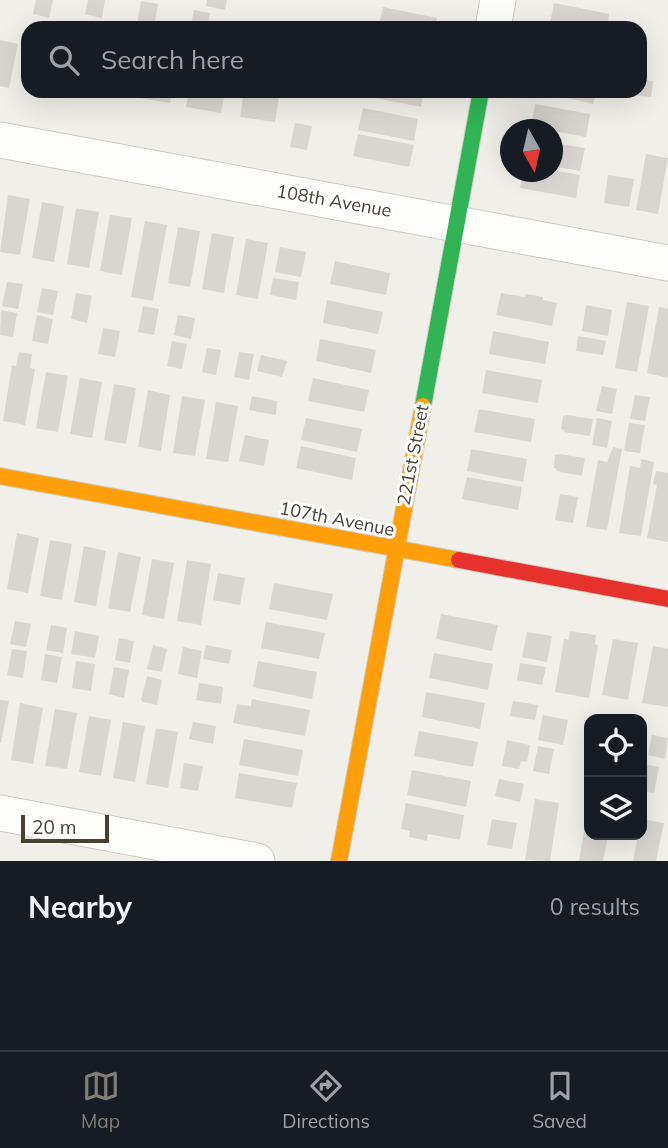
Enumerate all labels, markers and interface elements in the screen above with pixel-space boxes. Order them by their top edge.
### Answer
search box [21,21,647,98]
icon: search [45,41,83,79]
text: Search here [101,43,244,76]
north arrow [500,119,563,182]
street label: 108th Avenue [275,179,394,222]
street label: 221st Street [391,403,434,507]
street label: 107th Avenue [278,496,397,541]
map controls [584,714,647,840]
button: locate [584,714,647,777]
button: layers [584,777,647,840]
scale bar [21,812,108,844]
text: 20 m [32,815,76,839]
text: Nearby [28,888,132,926]
text: 0 results [550,892,640,921]
tab: Map [81,1067,120,1133]
tab: Directions [282,1067,370,1133]
tab: Saved [532,1067,587,1133]

